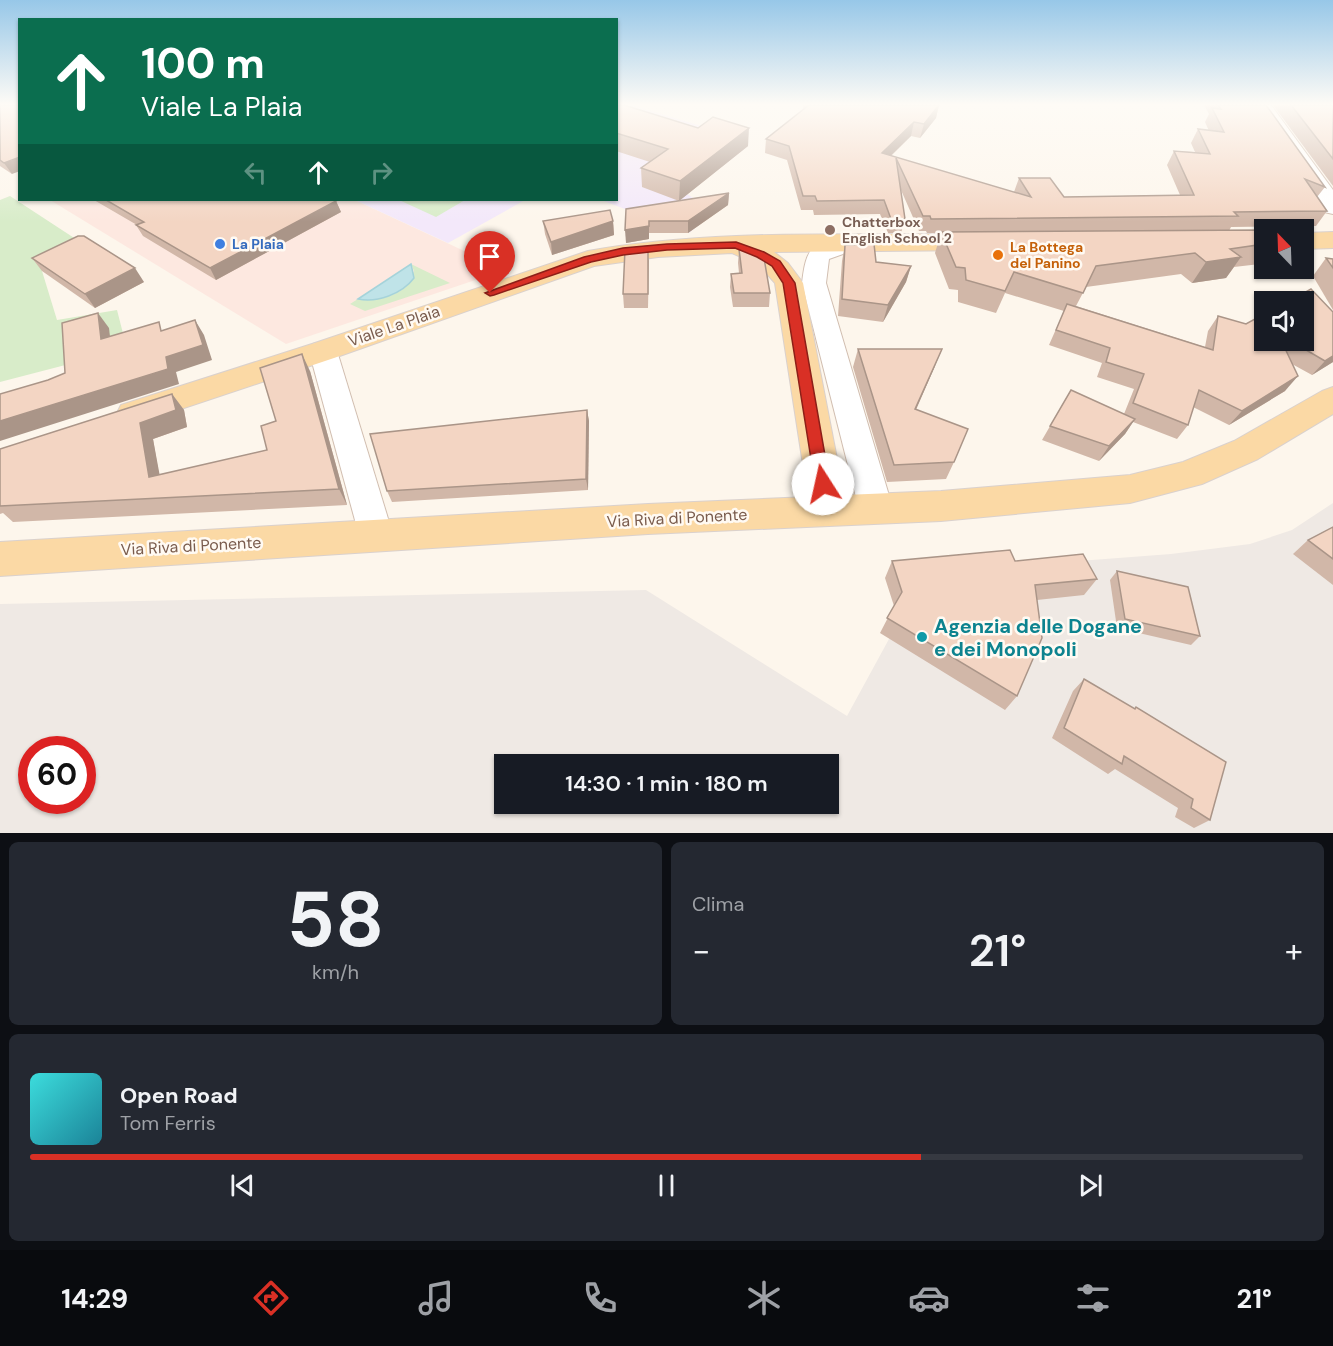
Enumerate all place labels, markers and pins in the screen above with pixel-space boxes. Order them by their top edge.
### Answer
place label: Chatterbox English School 2 [842,213,952,247]
marker: Chatterbox English School 2 [823,223,837,237]
pin [464,231,515,293]
place label: La Plaia [232,235,284,253]
marker: La Plaia [213,237,227,251]
place label: La Bottega del Panino [1010,238,1083,272]
marker: La Bottega del Panino [991,248,1005,262]
place label: Agenzia delle Dogane e dei Monopoli [934,613,1142,662]
marker: Agenzia delle Dogane e dei Monopoli [915,630,929,644]

